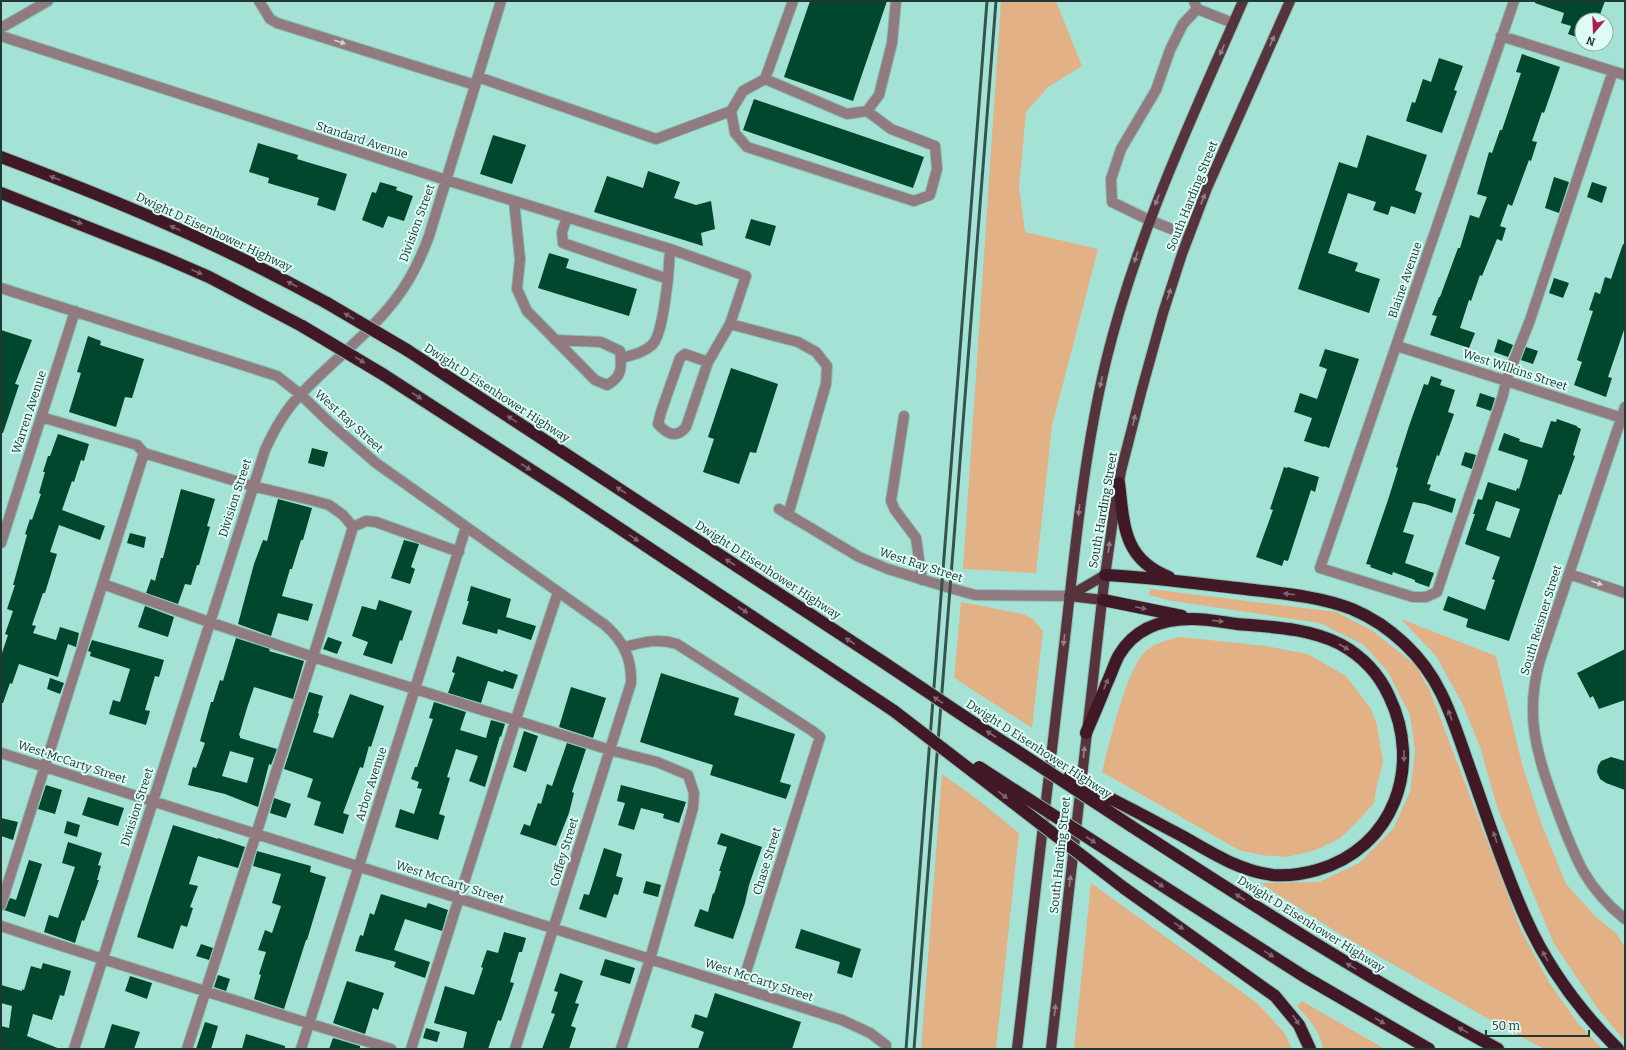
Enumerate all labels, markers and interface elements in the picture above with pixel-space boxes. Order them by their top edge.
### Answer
north arrow [1574,12,1614,52]
text: N [1584,33,1597,49]
one-way arrow [1269,36,1275,47]
one-way arrow [334,40,346,46]
one-way arrow [1218,44,1224,56]
street label: Standard Avenue [314,119,410,161]
street label: South Harding Street [1163,138,1221,253]
one-way arrow [49,175,61,181]
street label: Division Street [396,182,438,264]
street label: Dwight D Eisenhower Highway [134,190,295,275]
one-way arrow [1201,193,1207,205]
one-way arrow [1154,194,1160,206]
one-way arrow [71,220,83,226]
one-way arrow [170,225,181,231]
street label: Blaine Avenue [1385,240,1425,320]
one-way arrow [1133,252,1139,264]
one-way arrow [191,269,202,275]
one-way arrow [287,281,298,288]
one-way arrow [1166,288,1172,300]
one-way arrow [343,312,355,319]
street label: Dwight D Eisenhower Highway [422,341,573,446]
street label: West Wilkins Street [1461,346,1570,394]
one-way arrow [355,356,365,364]
street label: Warren Avenue [9,369,49,455]
one-way arrow [1098,376,1104,389]
street label: West Ray Street [312,387,386,456]
one-way arrow [412,392,422,400]
one-way arrow [1131,414,1137,426]
one-way arrow [507,415,517,423]
street label: South Harding Street [1086,450,1120,569]
street label: Division Street [216,456,254,539]
one-way arrow [521,463,531,471]
one-way arrow [615,487,627,494]
one-way arrow [1076,504,1082,516]
street label: Dwight D Eisenhower Highway [693,518,844,623]
one-way arrow [629,534,639,542]
one-way arrow [1106,541,1112,553]
street label: West Ray Street [877,545,965,585]
one-way arrow [725,558,735,566]
street label: South Reisner Street [1518,562,1565,677]
one-way arrow [1591,580,1603,586]
one-way arrow [1283,591,1295,598]
one-way arrow [1135,605,1147,611]
one-way arrow [738,606,748,614]
one-way arrow [1212,618,1224,625]
one-way arrow [1061,634,1067,646]
one-way arrow [845,637,855,645]
one-way arrow [1338,644,1350,651]
one-way arrow [1104,678,1110,690]
one-way arrow [933,696,944,704]
street label: Dwight D Eisenhower Highway [964,697,1115,802]
one-way arrow [1447,708,1453,720]
one-way arrow [986,730,996,738]
street label: West McCarty Street [16,738,129,786]
street label: Arbor Avenue [352,745,390,823]
one-way arrow [1081,746,1087,758]
one-way arrow [1401,750,1407,763]
street label: Division Street [118,765,156,848]
one-way arrow [997,791,1008,799]
street label: South Harding Street [1047,795,1073,914]
street label: Coffey Street [547,815,581,888]
street label: Chase Street [750,825,784,897]
one-way arrow [1491,830,1497,842]
one-way arrow [1086,836,1096,844]
street label: West McCarty Street [394,858,507,906]
street label: Dwight D Eisenhower Highway [1235,873,1388,975]
one-way arrow [1067,875,1073,887]
one-way arrow [1154,880,1165,888]
one-way arrow [1235,893,1245,901]
one-way arrow [1173,922,1184,930]
one-way arrow [1264,950,1274,958]
one-way arrow [1542,950,1549,962]
street label: West McCarty Street [703,956,816,1004]
one-way arrow [1345,962,1357,969]
one-way arrow [1052,1004,1058,1016]
scale bar [1486,1012,1589,1038]
one-way arrow [1292,1015,1300,1025]
one-way arrow [1374,1018,1386,1025]
text: 50 m [1492,1019,1521,1033]
one-way arrow [1458,1027,1469,1034]

